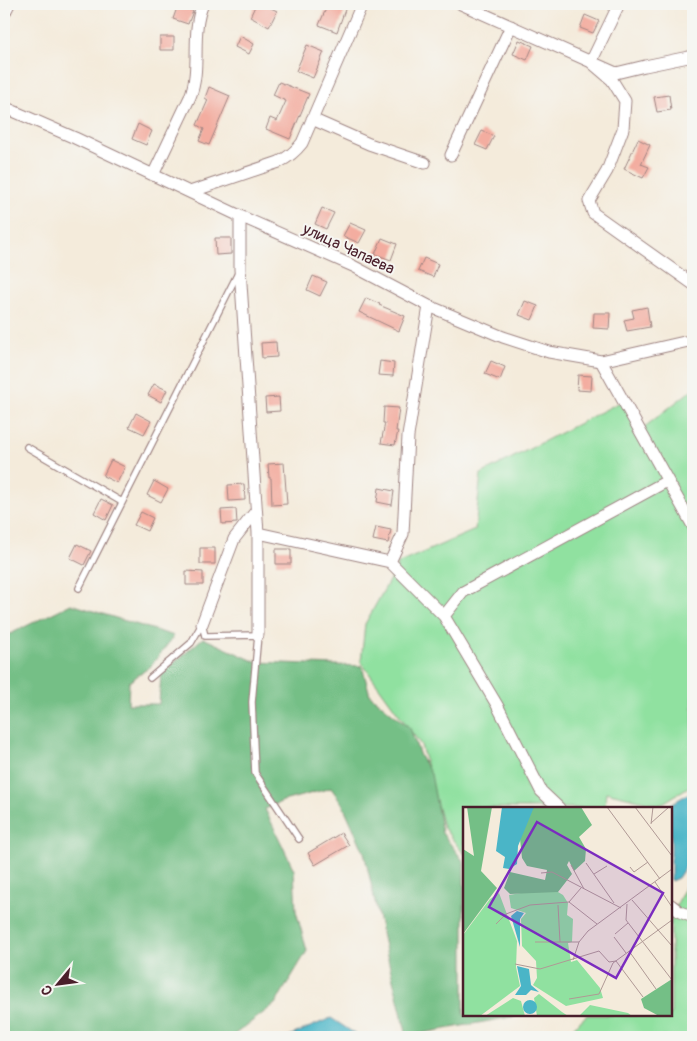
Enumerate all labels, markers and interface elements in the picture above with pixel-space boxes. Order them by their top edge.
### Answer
street label: улица Чапаева [299,218,398,279]
inset map [463,807,672,1016]
north arrow [32,958,82,1008]
text: С [37,982,57,998]

